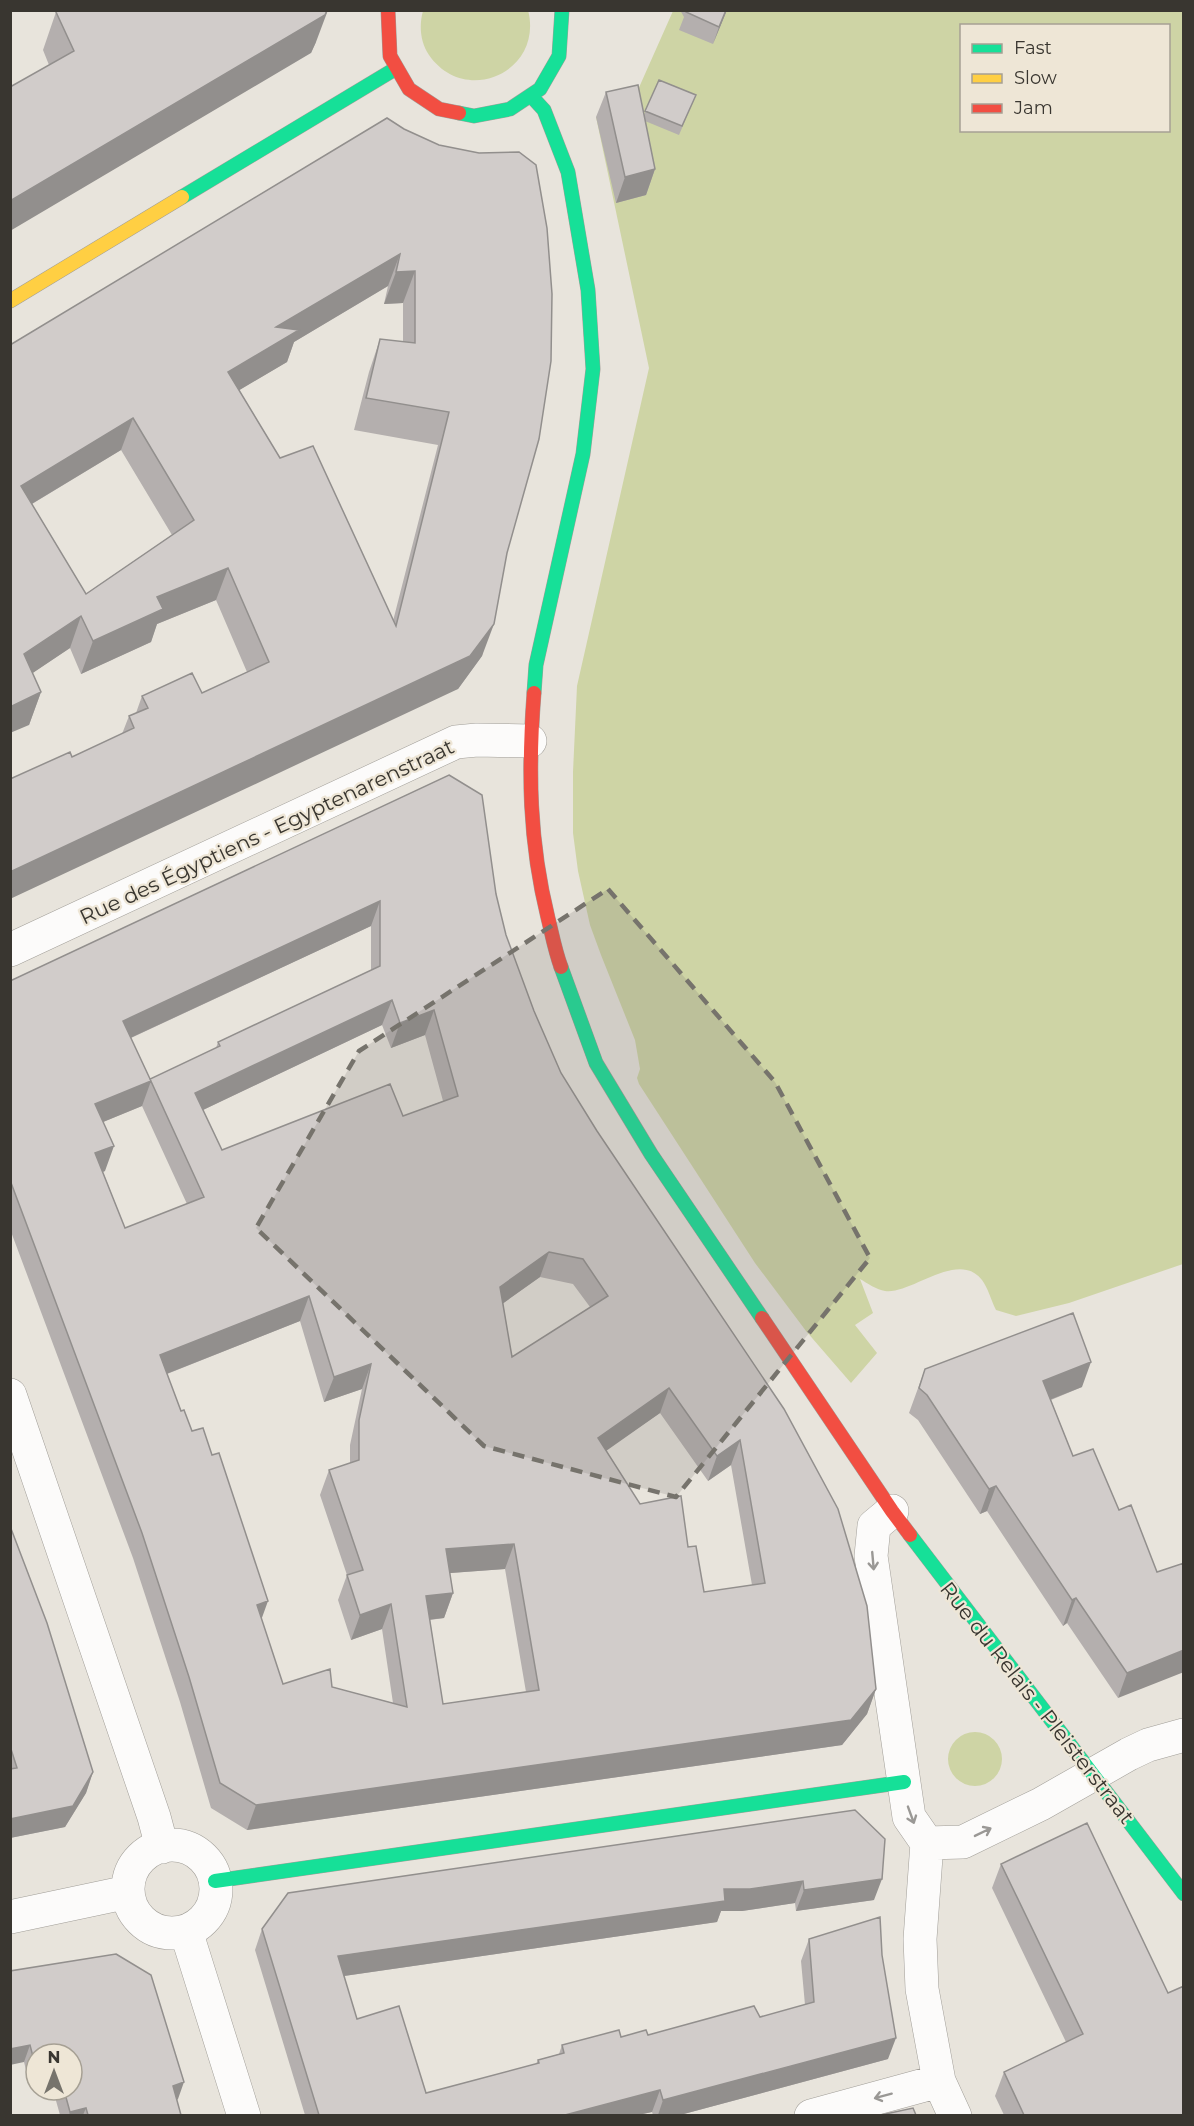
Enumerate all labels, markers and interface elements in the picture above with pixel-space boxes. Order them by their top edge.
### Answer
legend [960,24,1170,132]
text: Fast [1014,37,1052,59]
text: Slow [1014,67,1057,89]
text: Jam [1013,97,1053,119]
street label: Rue des Égyptiens - Egyptenarenstraat [76,734,458,930]
one-way arrow [868,1551,879,1570]
street label: Rue du Relais - Pleisterstraat [935,1577,1140,1829]
one-way arrow [906,1805,917,1823]
one-way arrow [974,1825,992,1837]
north arrow [24,2042,84,2102]
text: N [48,2048,60,2067]
one-way arrow [873,2091,892,2102]

